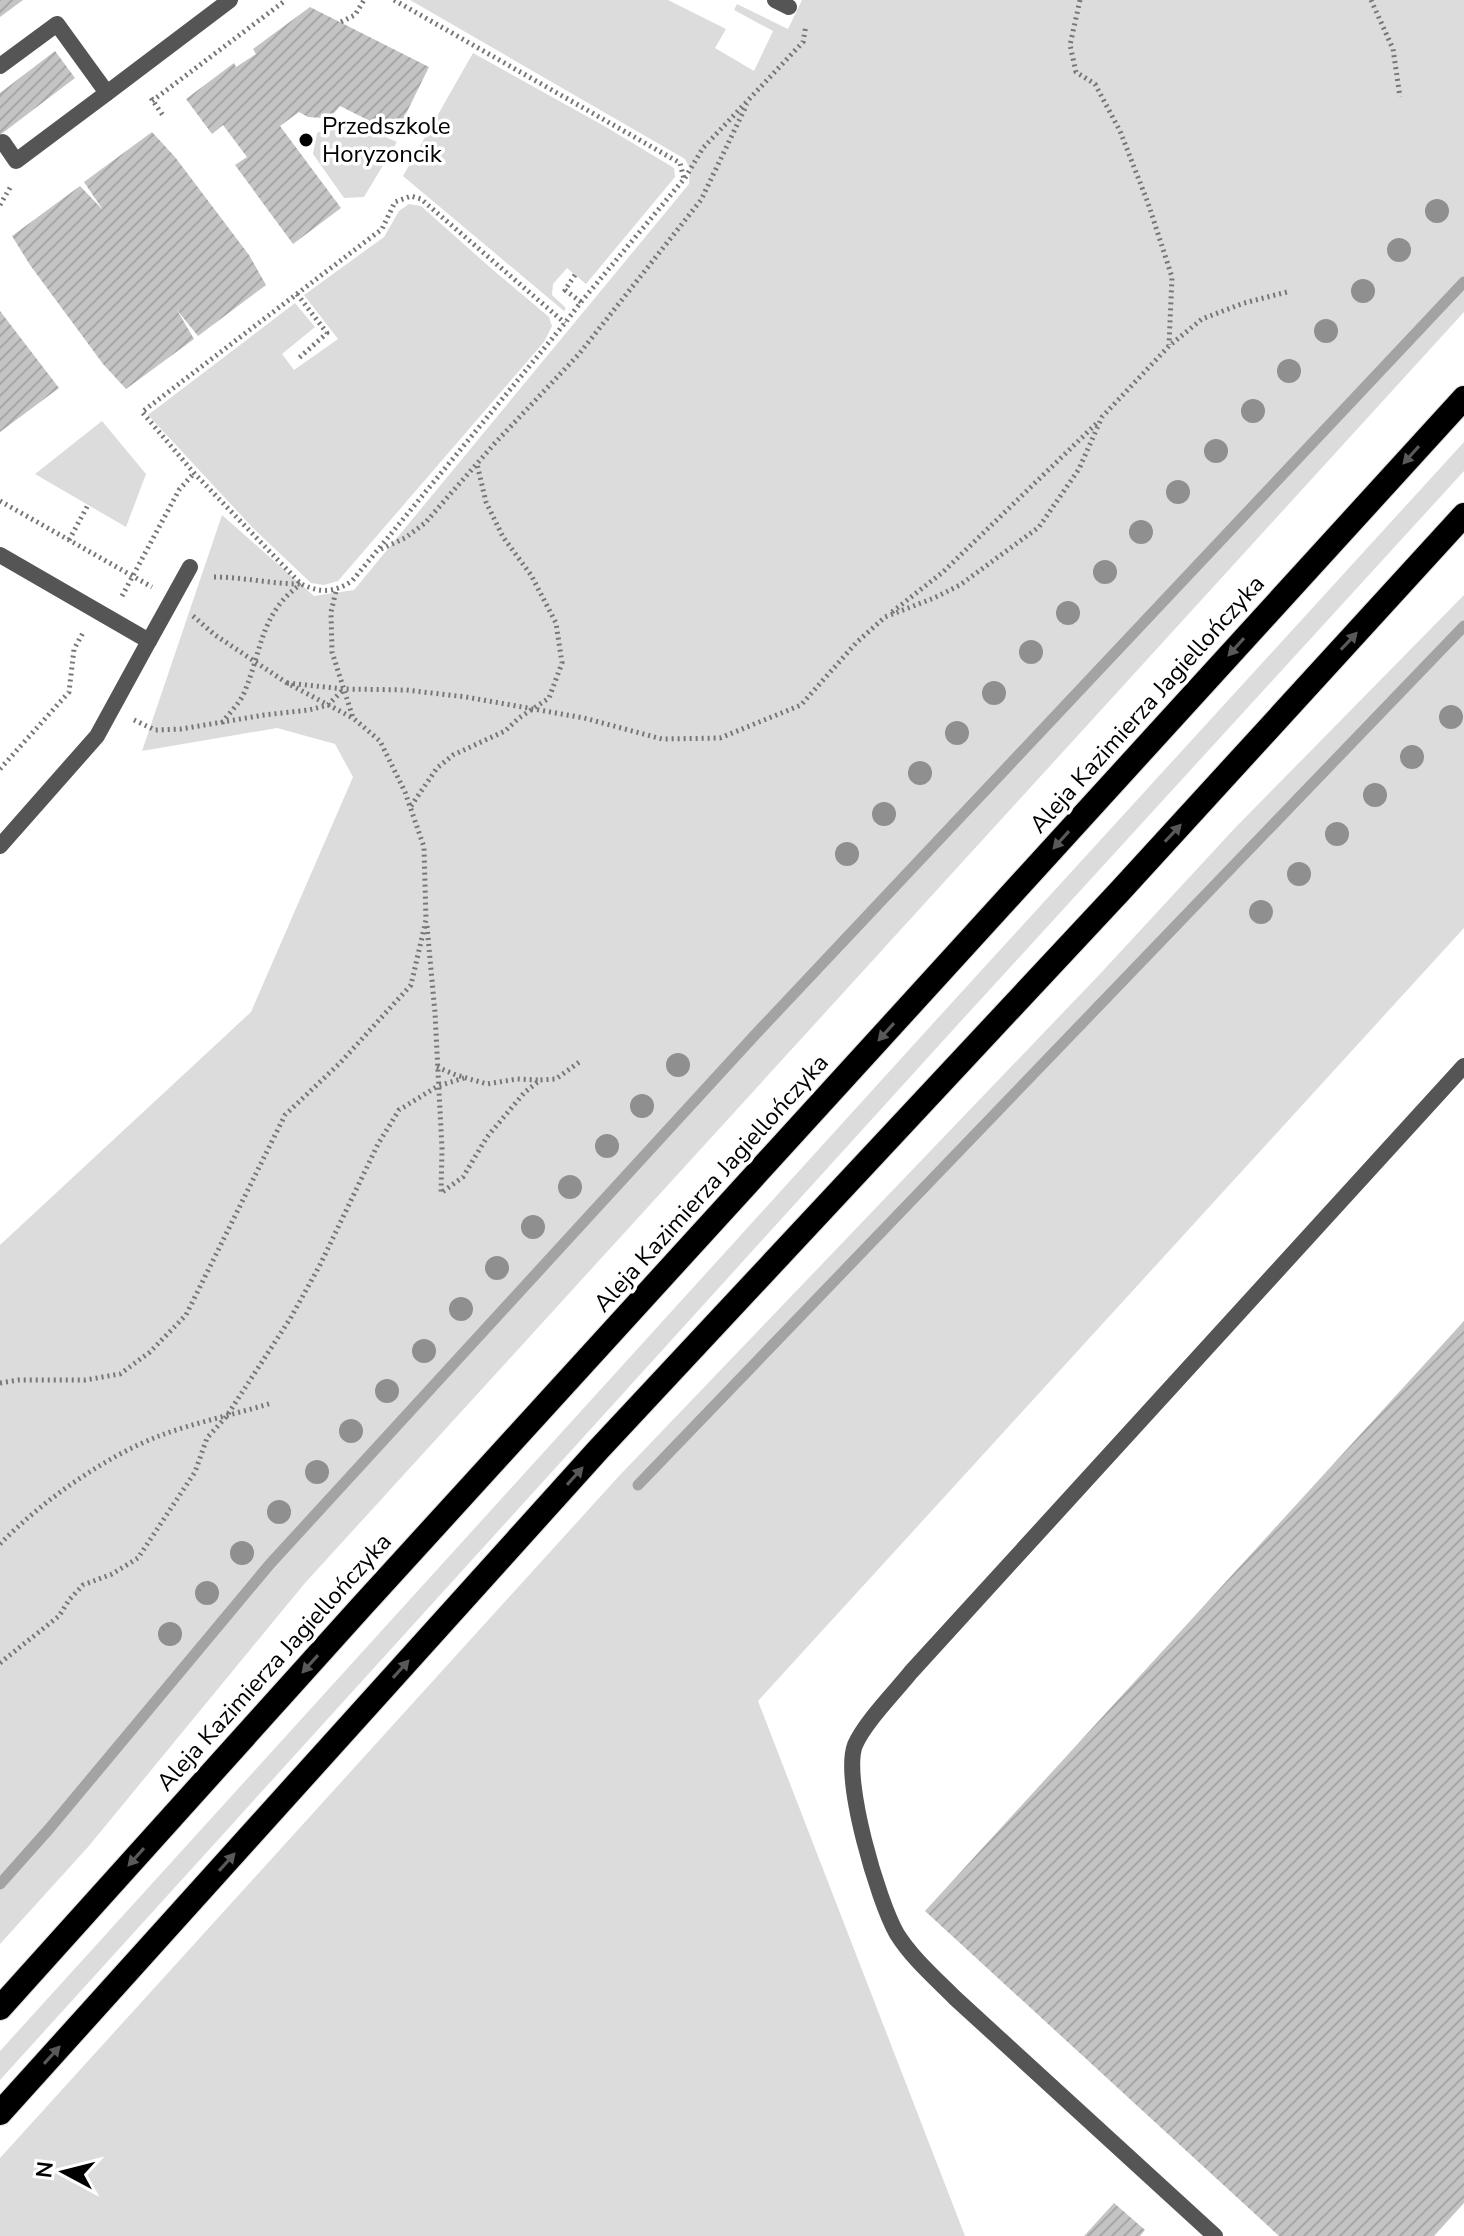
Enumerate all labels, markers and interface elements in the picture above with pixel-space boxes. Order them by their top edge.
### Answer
place label: Przedszkole Horyzoncik [322,110,451,170]
marker: Przedszkole Horyzoncik [297,131,315,149]
one-way arrow [1403,446,1421,465]
street label: Aleja Kazimierza Jagiellończyka [1023,568,1271,840]
one-way arrow [1340,632,1358,651]
one-way arrow [1228,638,1246,657]
one-way arrow [1164,823,1182,842]
one-way arrow [1053,830,1071,849]
one-way arrow [878,1022,896,1041]
street label: Aleja Kazimierza Jagiellończyka [587,1047,835,1319]
one-way arrow [565,1467,583,1486]
street label: Aleja Kazimierza Jagiellończyka [150,1526,398,1798]
one-way arrow [302,1655,320,1674]
one-way arrow [391,1660,409,1679]
one-way arrow [128,1847,145,1867]
one-way arrow [217,1853,235,1872]
one-way arrow [43,2046,61,2065]
north arrow [24,2132,104,2212]
text: N [29,2160,61,2180]

